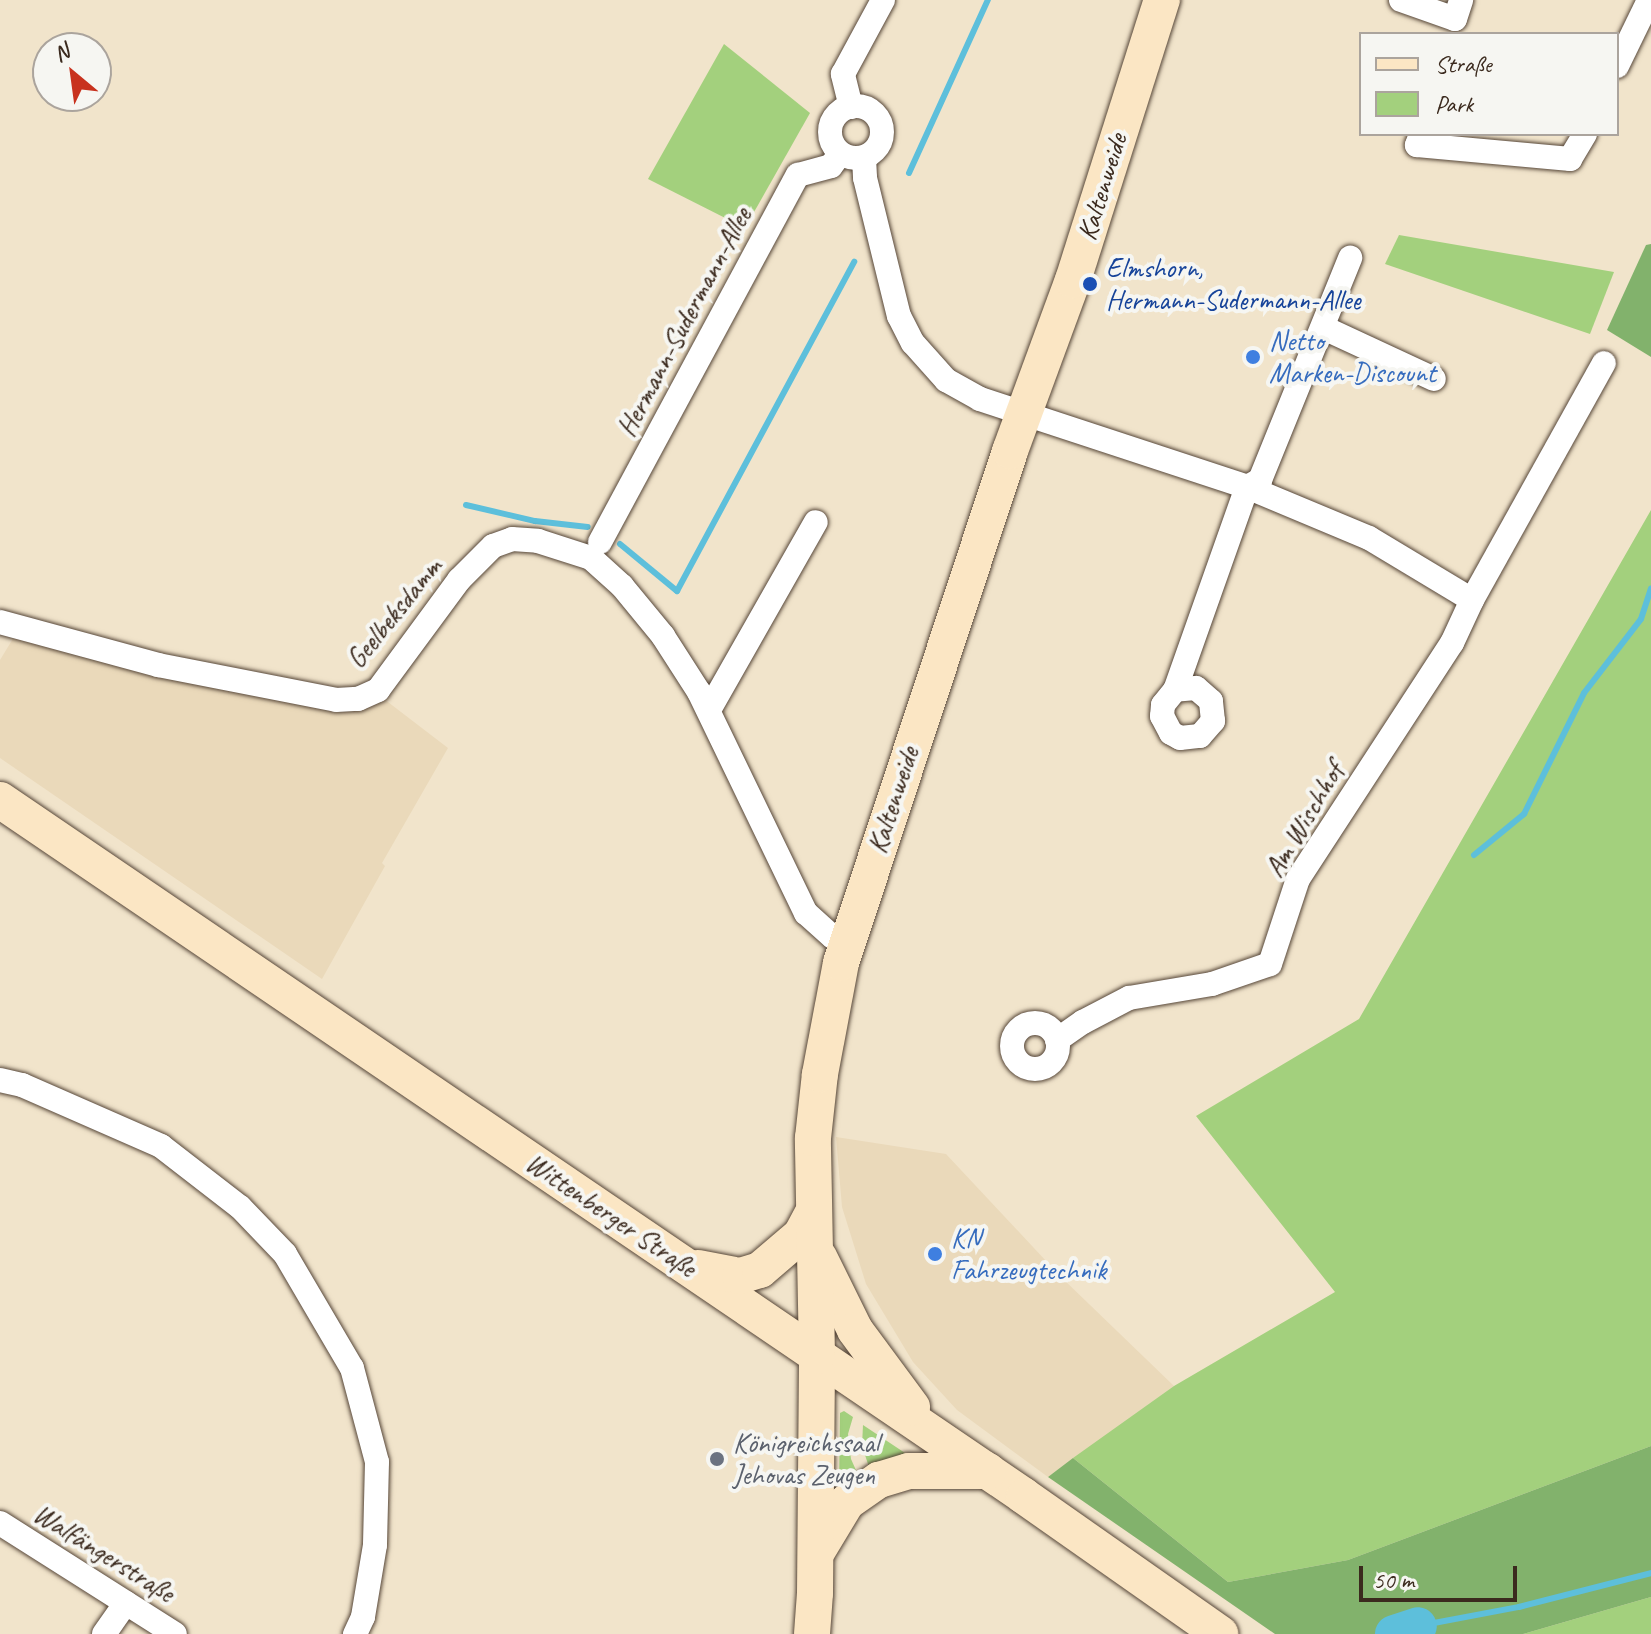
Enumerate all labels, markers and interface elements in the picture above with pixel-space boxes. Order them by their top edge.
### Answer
north arrow [32,32,112,112]
legend [1359,32,1619,136]
text: N [49,37,74,68]
text: Straße [1435,49,1492,79]
text: Park [1435,89,1473,119]
street label: Kaltenweide [1070,130,1134,244]
street label: Hermann-Sudermann-Allee [609,202,759,442]
place label: Elmshorn, Hermann-Sudermann-Allee [1106,251,1360,317]
marker: Elmshorn, Hermann-Sudermann-Allee [1081,275,1099,293]
place label: Netto Marken-Discount [1269,324,1436,390]
marker: Netto Marken-Discount [1244,348,1262,366]
street label: Geelbeksdamm [339,551,449,675]
street label: Kaltenweide [860,743,926,857]
street label: Am Wischhof [1257,757,1351,883]
street label: Wittenberger Straße [519,1145,703,1285]
place label: KN Fahrzeugtechnik [951,1221,1106,1287]
marker: KN Fahrzeugtechnik [926,1245,944,1263]
place label: Königreichssaal Jehovas Zeugen [733,1426,879,1492]
marker: Königreichssaal Jehovas Zeugen [708,1450,726,1468]
street label: Walfängerstraße [27,1496,181,1610]
scale bar [1363,1550,1521,1600]
text: 50 m [1373,1565,1414,1595]

